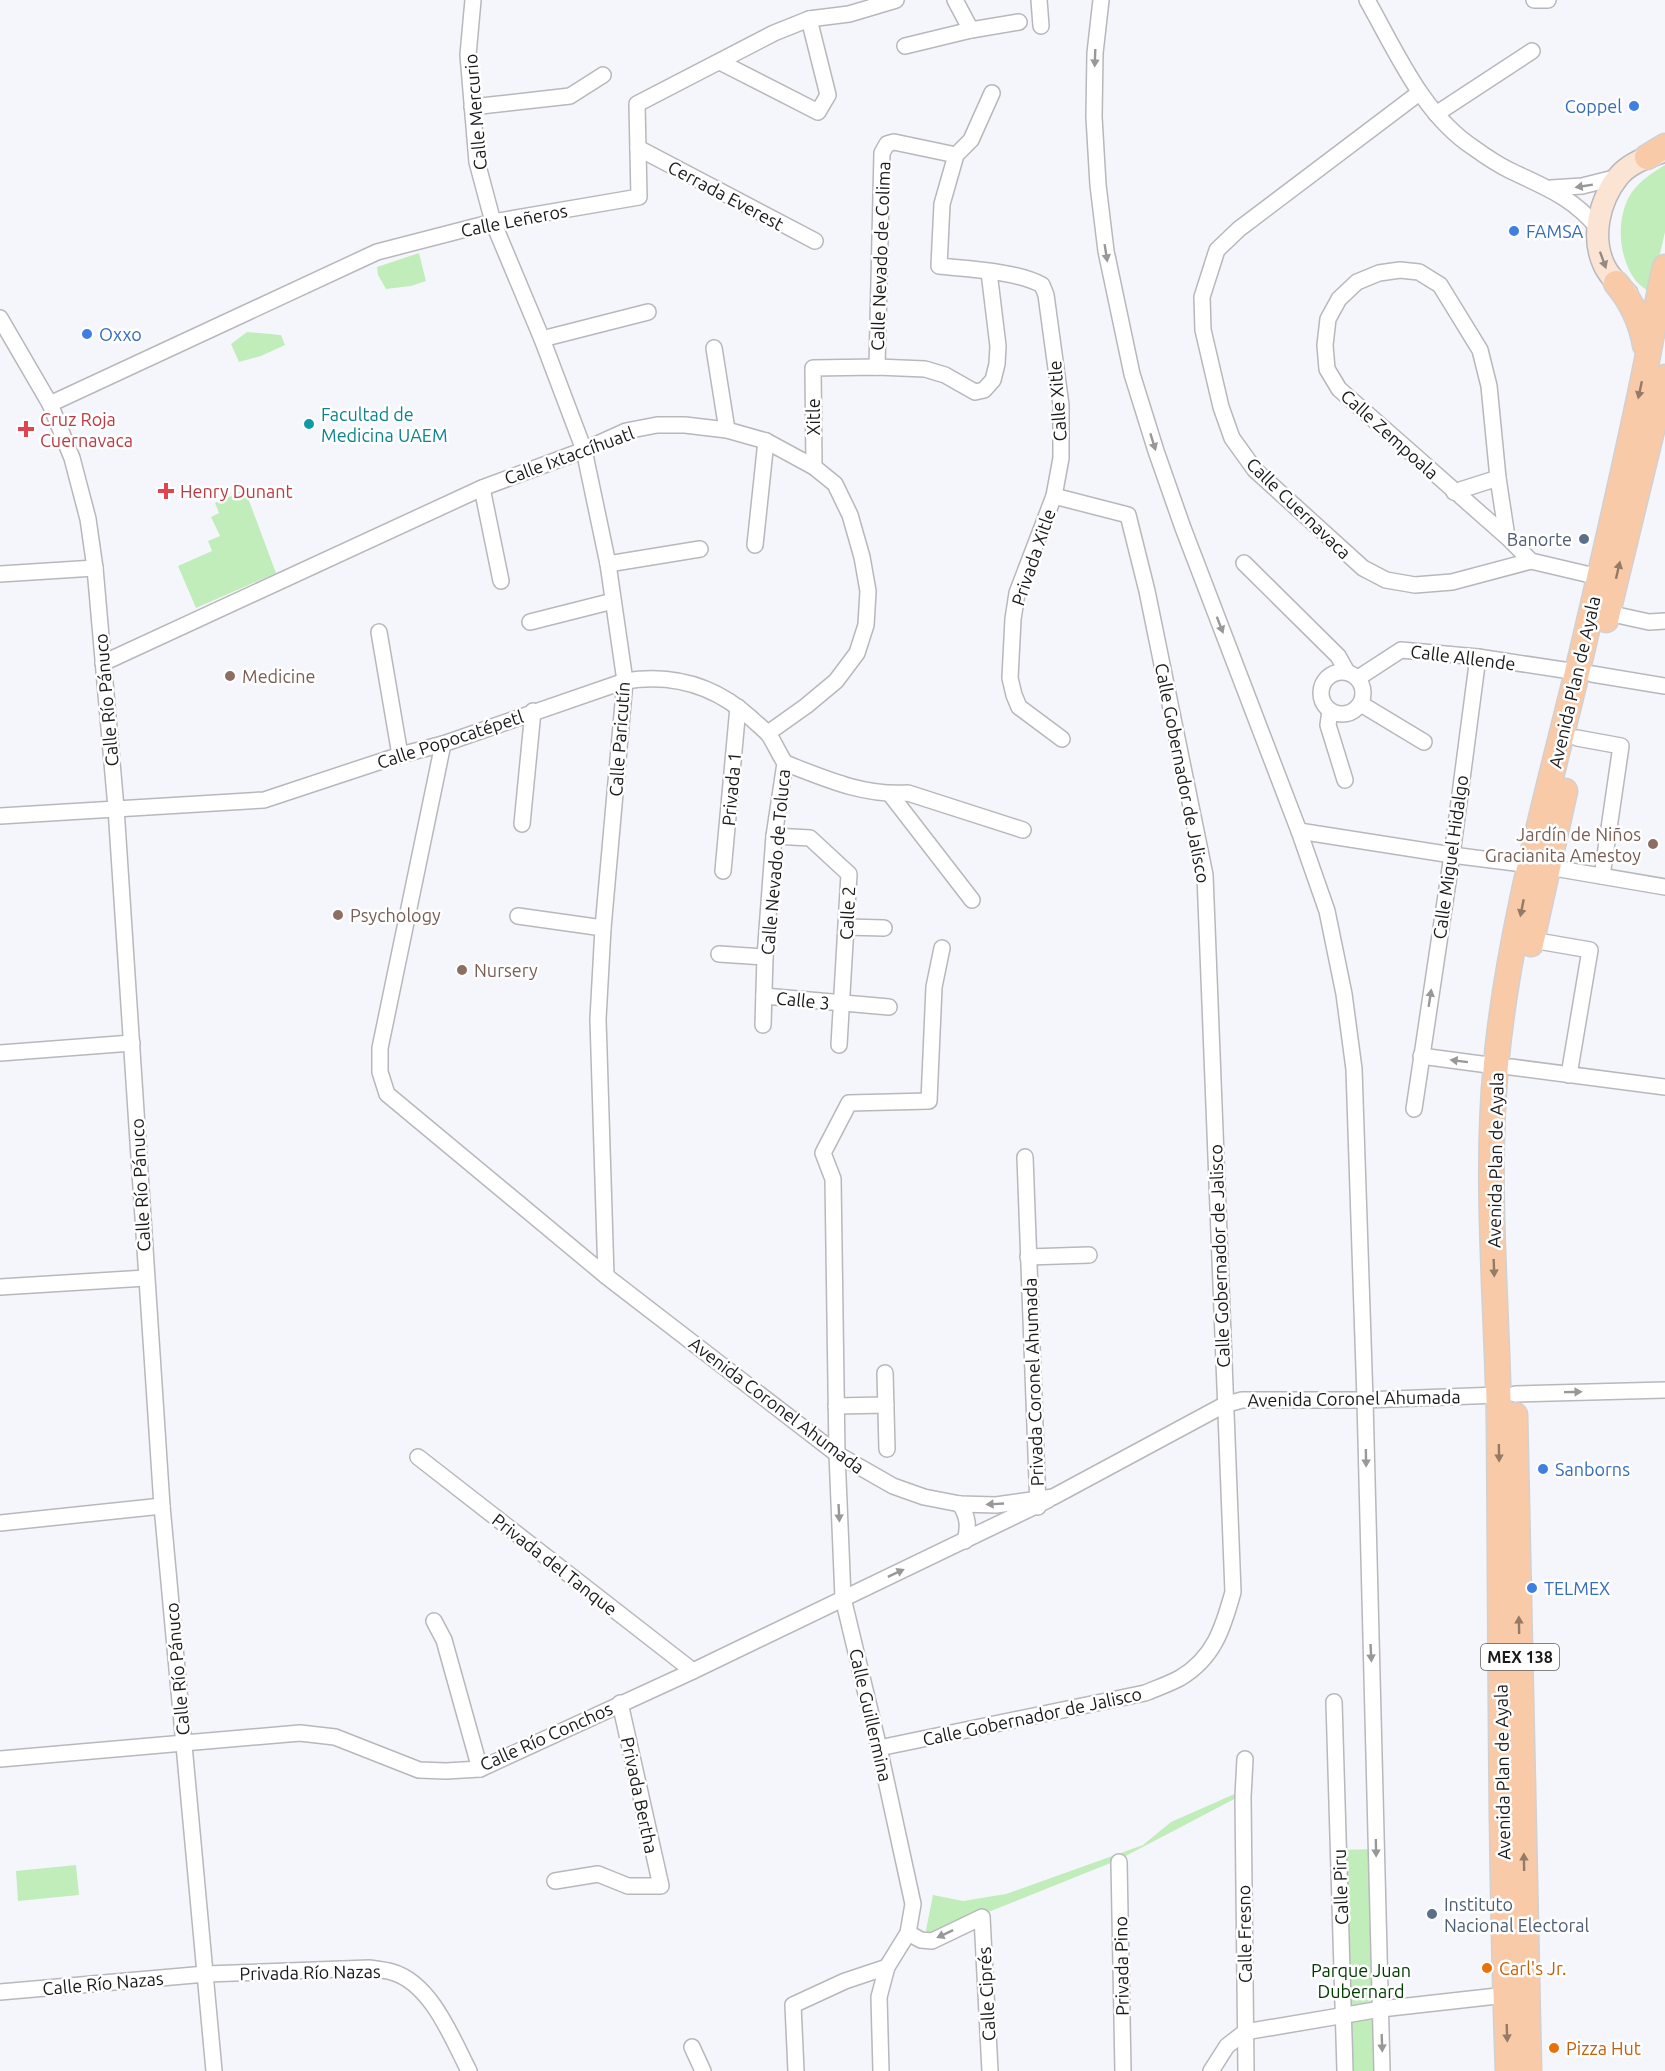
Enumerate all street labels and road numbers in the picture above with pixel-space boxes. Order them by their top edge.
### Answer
street label: Calle Mercurio [460,53,490,171]
street label: Cerrada Everest [665,156,787,234]
street label: Calle Nevado de Colima [867,161,893,351]
street label: Calle Leñeros [459,200,569,240]
street label: Calle Xitle [1044,360,1070,442]
street label: Calle Zempoala [1337,385,1443,483]
street label: Xitle [803,398,823,436]
street label: Calle Ixtaccíhuatl [501,422,637,488]
street label: Calle Cuernavaca [1243,453,1355,563]
street label: Privada Xitle [1007,506,1059,608]
street label: Avenida Plan de Ayala [1544,594,1604,770]
street label: Calle Río Pánuco [90,633,122,767]
street label: Calle Allende [1409,641,1517,673]
street label: Calle Gobernador de Jalisco [1152,661,1214,885]
street label: Calle Paricutín [605,681,633,797]
street label: Calle Popocatépetl [374,706,526,772]
street label: Privada 1 [718,751,744,827]
street label: Calle Nevado de Toluca [757,768,793,956]
street label: Calle Miguel Hidalgo [1429,774,1471,940]
street label: Calle 2 [836,886,858,940]
street label: Calle 3 [775,987,831,1013]
street label: Avenida Plan de Ayala [1483,1072,1507,1248]
street label: Calle Río Pánuco [127,1118,153,1252]
street label: Calle Gobernador de Jalisco [1205,1144,1233,1368]
street label: Privada Coronel Ahumada [1019,1277,1047,1487]
street label: Avenida Coronel Ahumada [686,1333,868,1477]
street label: Avenida Coronel Ahumada [1247,1386,1461,1410]
street label: Privada del Tanque [489,1509,621,1619]
street label: Calle Río Pánuco [161,1602,193,1736]
road number: MEX 138 [1481,1644,1559,1670]
street label: Calle Guillermina [846,1646,896,1784]
street label: Calle Gobernador de Jalisco [921,1683,1143,1749]
street label: Avenida Plan de Ayala [1490,1684,1514,1860]
street label: Calle Río Conchos [477,1698,615,1774]
street label: Privada Bertha [618,1735,662,1855]
street label: Calle Piru [1329,1849,1351,1925]
street label: Calle Fresno [1233,1885,1255,1983]
street label: Privada Pino [1110,1916,1132,2016]
street label: Calle Ciprés [974,1946,998,2042]
street label: Privada Río Nazas [239,1961,381,1983]
street label: Calle Río Nazas [42,1968,165,1998]

